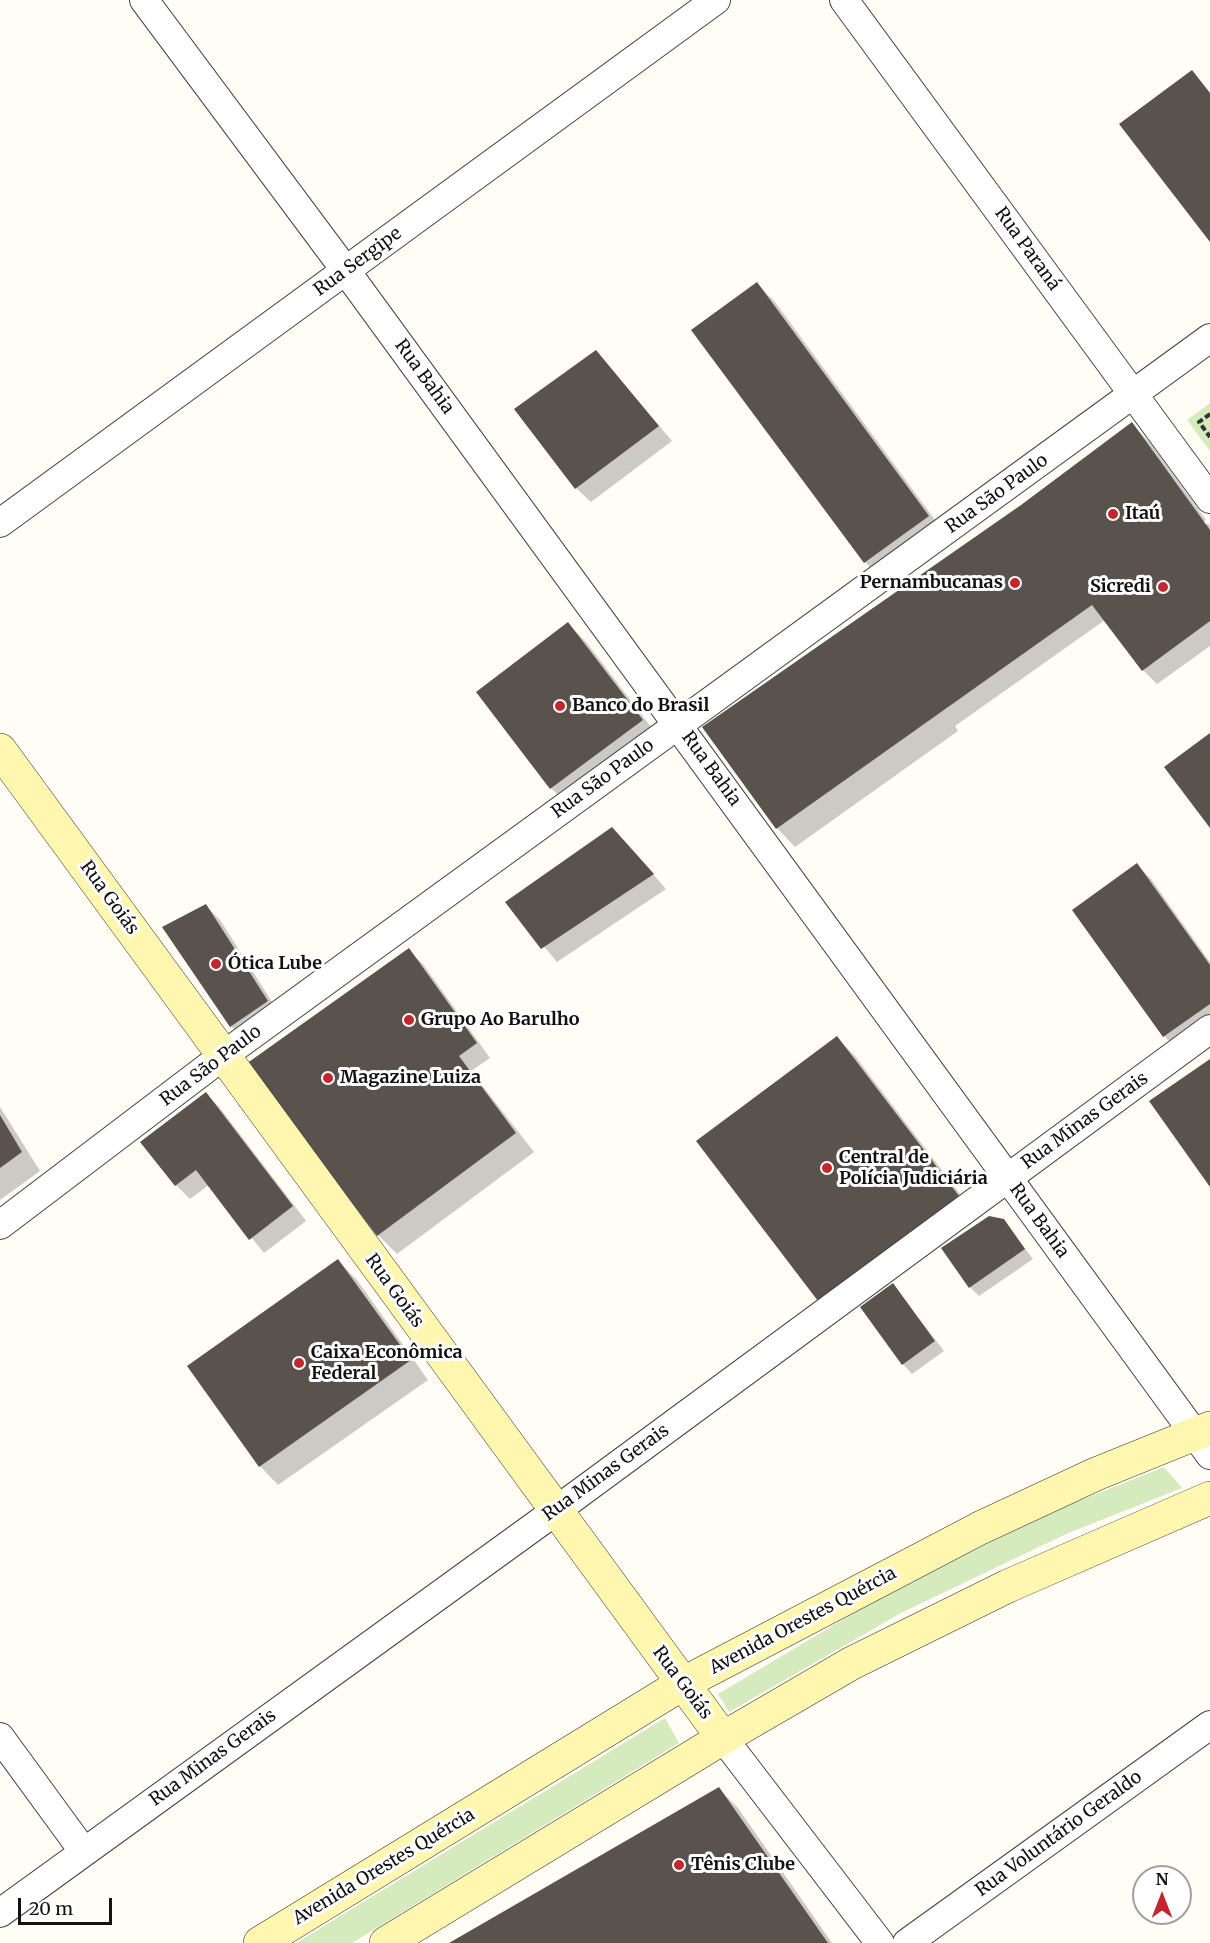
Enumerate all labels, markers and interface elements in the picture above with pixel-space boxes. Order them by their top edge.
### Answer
street label: Rua Paraná [990,203,1064,295]
street label: Rua Sergipe [310,223,406,301]
street label: Rua Bahia [390,335,458,419]
street label: Rua São Paulo [942,450,1052,538]
place label: Itaú [1125,503,1160,525]
marker: Itaú [1106,507,1120,521]
place label: Pernambucanas [860,572,1003,594]
marker: Pernambucanas [1008,576,1022,590]
place label: Sicredi [1090,576,1151,598]
marker: Sicredi [1156,580,1170,594]
place label: Banco do Brasil [572,695,709,717]
marker: Banco do Brasil [553,699,567,713]
street label: Rua Bahia [677,727,745,811]
street label: Rua São Paulo [548,735,658,823]
street label: Rua Goiás [75,857,143,939]
place label: Ótica Lube [228,953,322,975]
marker: Ótica Lube [209,957,223,971]
place label: Grupo Ao Barulho [421,1009,579,1031]
marker: Grupo Ao Barulho [402,1013,416,1027]
street label: Rua São Paulo [156,1021,266,1111]
place label: Magazine Luiza [340,1067,481,1089]
street label: Rua Minas Gerais [1018,1068,1152,1174]
marker: Magazine Luiza [321,1071,335,1085]
place label: Central de Polícia Judiciária [839,1147,988,1190]
marker: Central de Polícia Judiciária [820,1161,834,1175]
street label: Rua Bahia [1005,1179,1073,1263]
street label: Rua Goiás [360,1250,428,1332]
place label: Caixa Econômica Federal [311,1342,463,1384]
marker: Caixa Econômica Federal [292,1356,306,1370]
street label: Rua Minas Gerais [539,1420,673,1526]
street label: Avenida Orestes Quércia [706,1563,900,1679]
street label: Rua Goiás [648,1642,716,1724]
street label: Rua Minas Gerais [146,1705,280,1811]
street label: Rua Voluntário Geraldo [972,1766,1146,1902]
street label: Avenida Orestes Quércia [289,1804,479,1930]
place label: Tênis Clube [691,1854,795,1876]
marker: Tênis Clube [672,1858,686,1872]
north arrow [1132,1865,1192,1925]
text: N [1156,1869,1168,1889]
scale bar [21,1886,116,1924]
text: 20 m [29,1897,73,1920]

